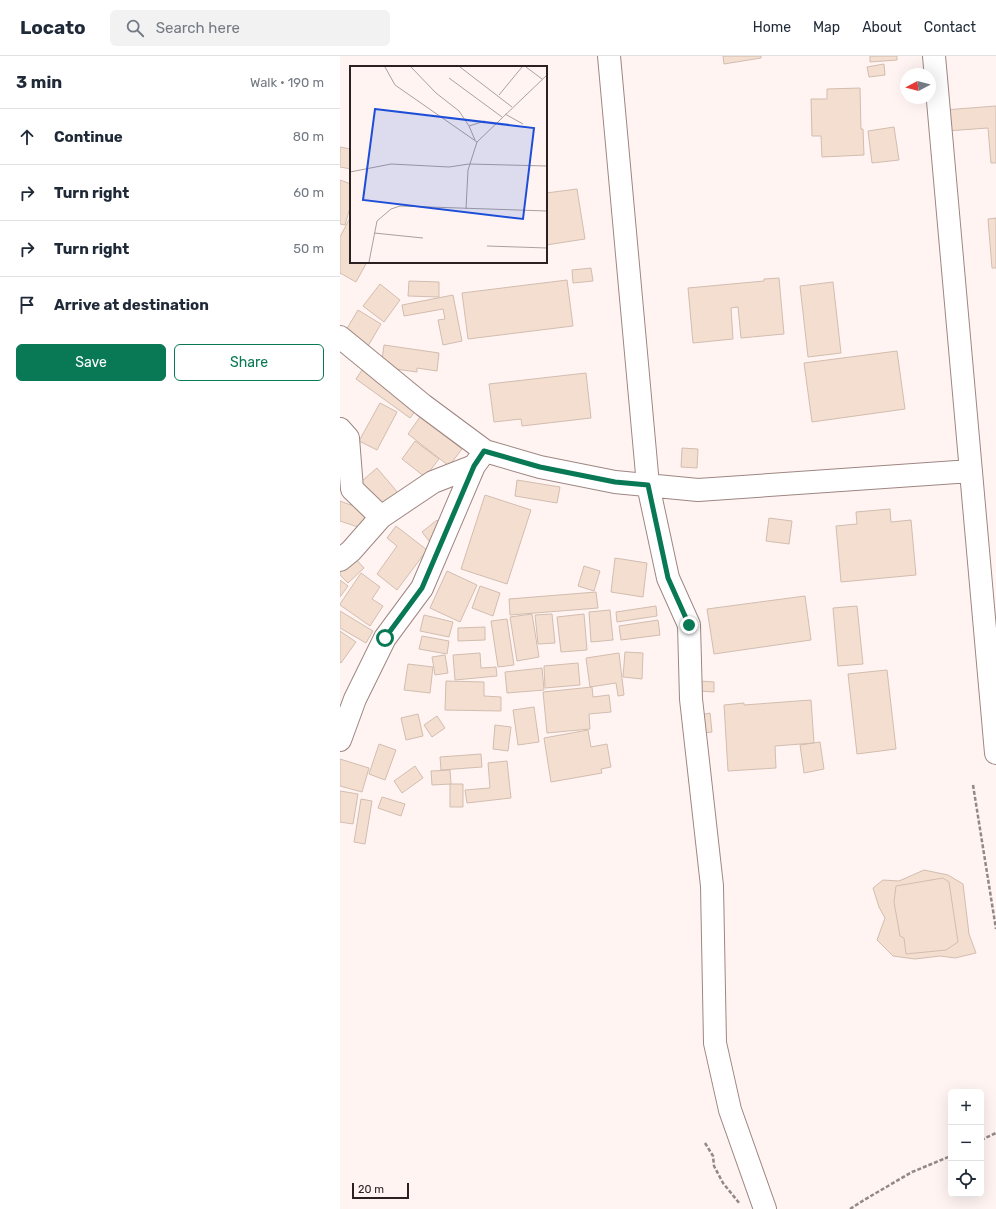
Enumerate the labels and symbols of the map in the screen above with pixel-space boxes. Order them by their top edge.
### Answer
inset map [350,66,547,263]
north arrow [900,68,936,104]
route end [680,616,698,634]
route start [376,629,394,647]
scale bar [352,1181,409,1200]

